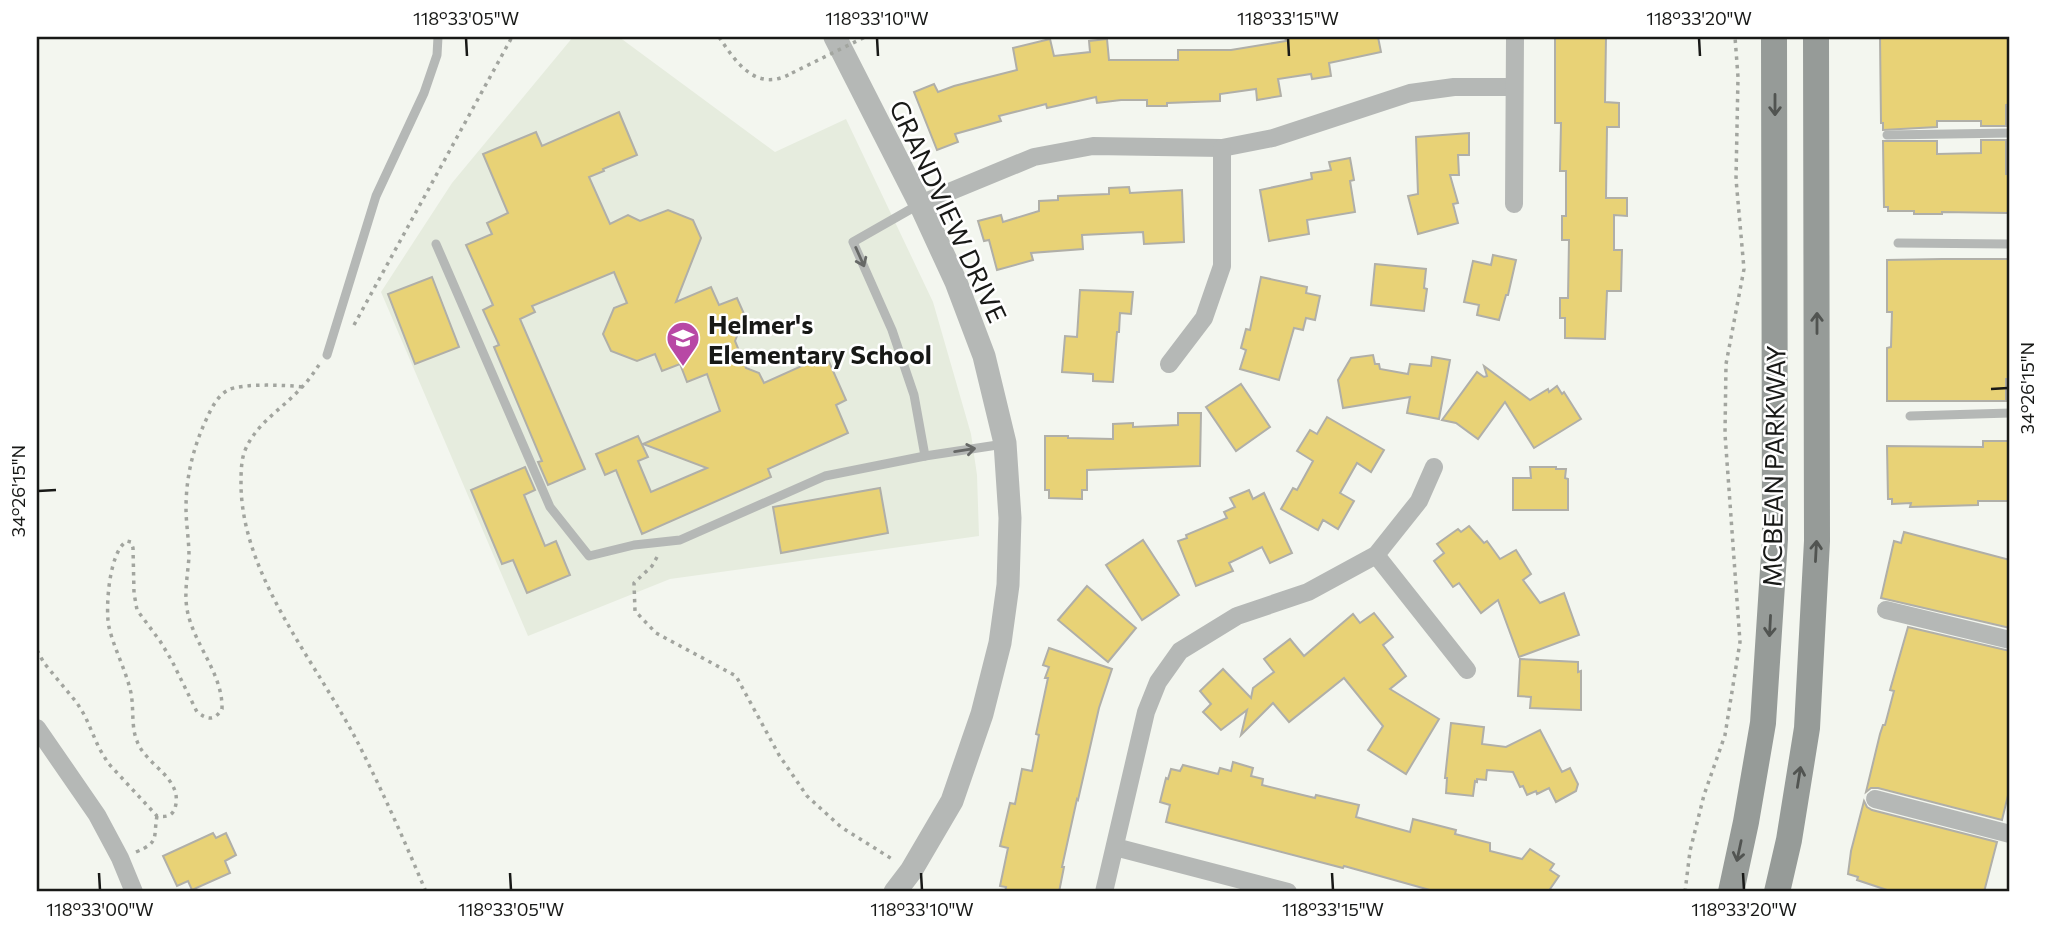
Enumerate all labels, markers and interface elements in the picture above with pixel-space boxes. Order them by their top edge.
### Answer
text: 118°33'05"W [413,7,519,29]
text: 118°33'10"W [825,7,929,29]
text: 118°33'15"W [1237,7,1339,29]
text: 118°33'20"W [1646,7,1752,29]
one-way arrow [1768,93,1782,116]
street label: GRANDVIEW DRIVE [884,95,1014,327]
one-way arrow [854,246,867,267]
place label: Helmer's Elementary School [708,308,932,369]
one-way arrow [1810,312,1824,335]
school or university icon: Helmer's Elementary School [664,319,702,368]
text: 34°26'15"N [2016,342,2038,434]
street label: MCBEAN PARKWAY [1755,345,1791,587]
one-way arrow [953,443,976,456]
text: 34°26'15"N [7,445,29,537]
one-way arrow [1810,539,1823,562]
one-way arrow [1764,615,1777,638]
one-way arrow [1793,766,1806,789]
one-way arrow [1732,839,1746,862]
text: 118°33'00"W [46,898,154,920]
text: 118°33'05"W [458,898,564,920]
text: 118°33'10"W [870,898,974,920]
text: 118°33'15"W [1282,898,1384,920]
text: 118°33'20"W [1691,898,1797,920]

